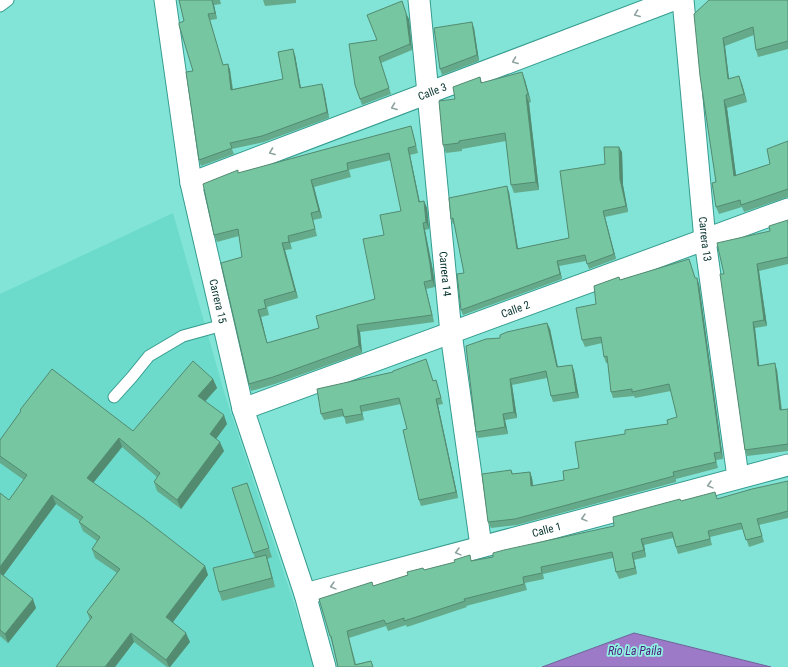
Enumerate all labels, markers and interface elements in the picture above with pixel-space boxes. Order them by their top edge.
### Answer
one-way arrow [633,9,640,17]
one-way arrow [512,56,519,64]
street label: Calle 3 [416,81,449,103]
one-way arrow [390,102,397,110]
one-way arrow [269,148,276,156]
street label: Carrera 13 [696,216,714,262]
street label: Carrera 14 [436,251,453,297]
street label: Carrera 15 [206,278,229,325]
street label: Calle 2 [499,298,532,321]
one-way arrow [706,480,713,489]
one-way arrow [581,514,587,522]
street label: Calle 1 [531,520,563,540]
one-way arrow [455,547,462,556]
one-way arrow [330,581,337,590]
water label: Río La Paila [608,644,662,658]

